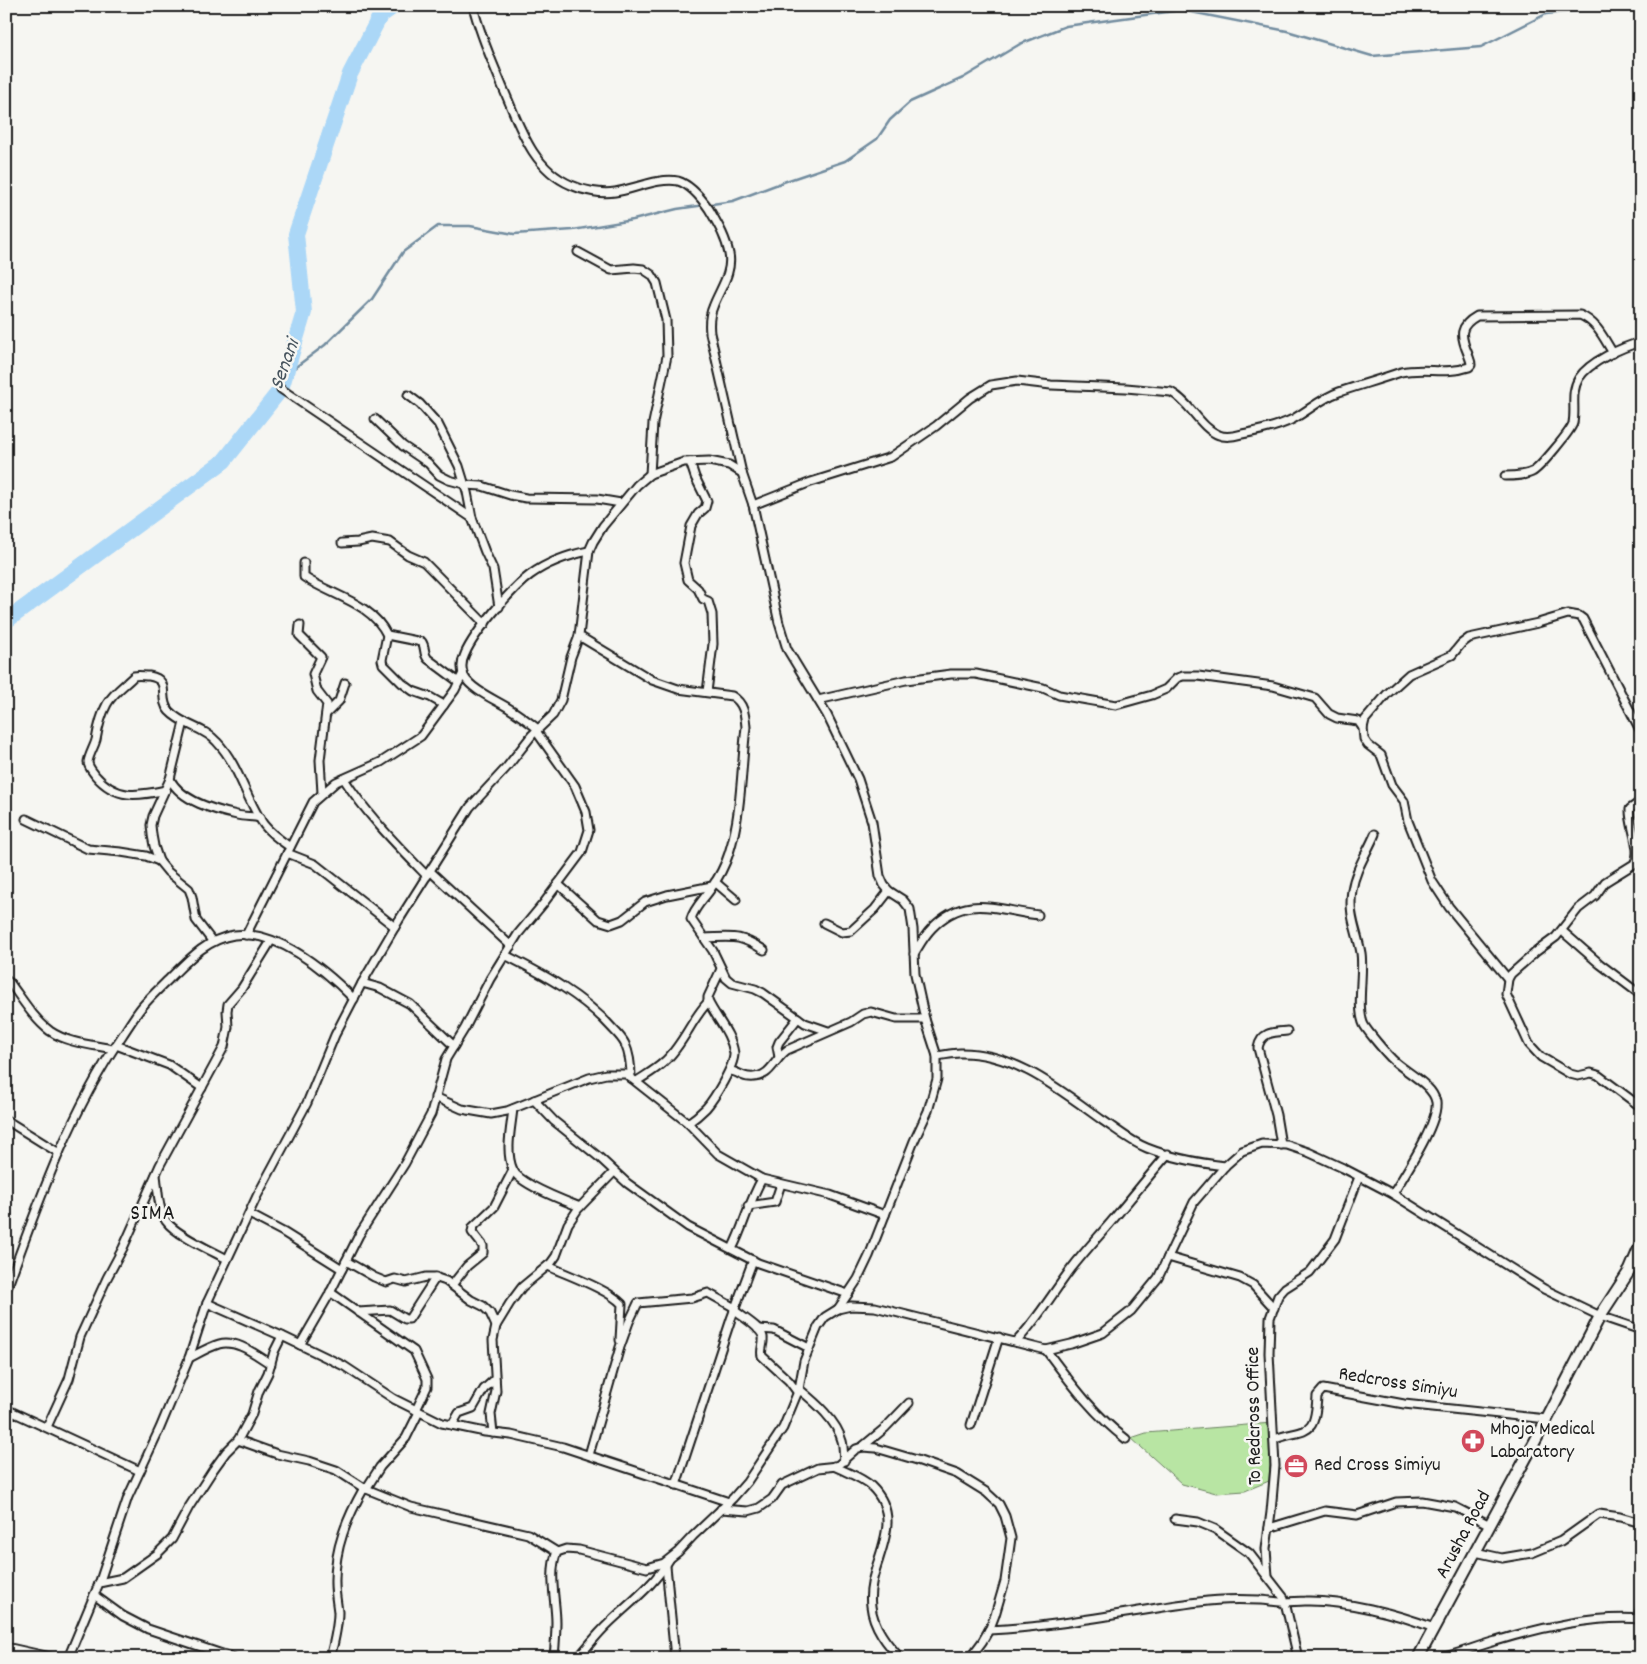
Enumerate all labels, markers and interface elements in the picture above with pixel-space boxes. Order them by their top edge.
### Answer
water label: Senani [263,333,310,394]
district label: SIMA [130,1199,176,1230]
street label: To Redcross Office [1240,1346,1270,1485]
street label: Redcross Simiyu [1336,1361,1460,1407]
place label: Mhoja Medical Labaratory [1490,1416,1595,1467]
pharmacy icon: Mhoja Medical Labaratory [1460,1428,1486,1454]
place label: Red Cross Simiyu [1314,1452,1441,1480]
office icon: Red Cross Simiyu [1283,1453,1309,1479]
street label: Arusha Road [1429,1486,1499,1584]

